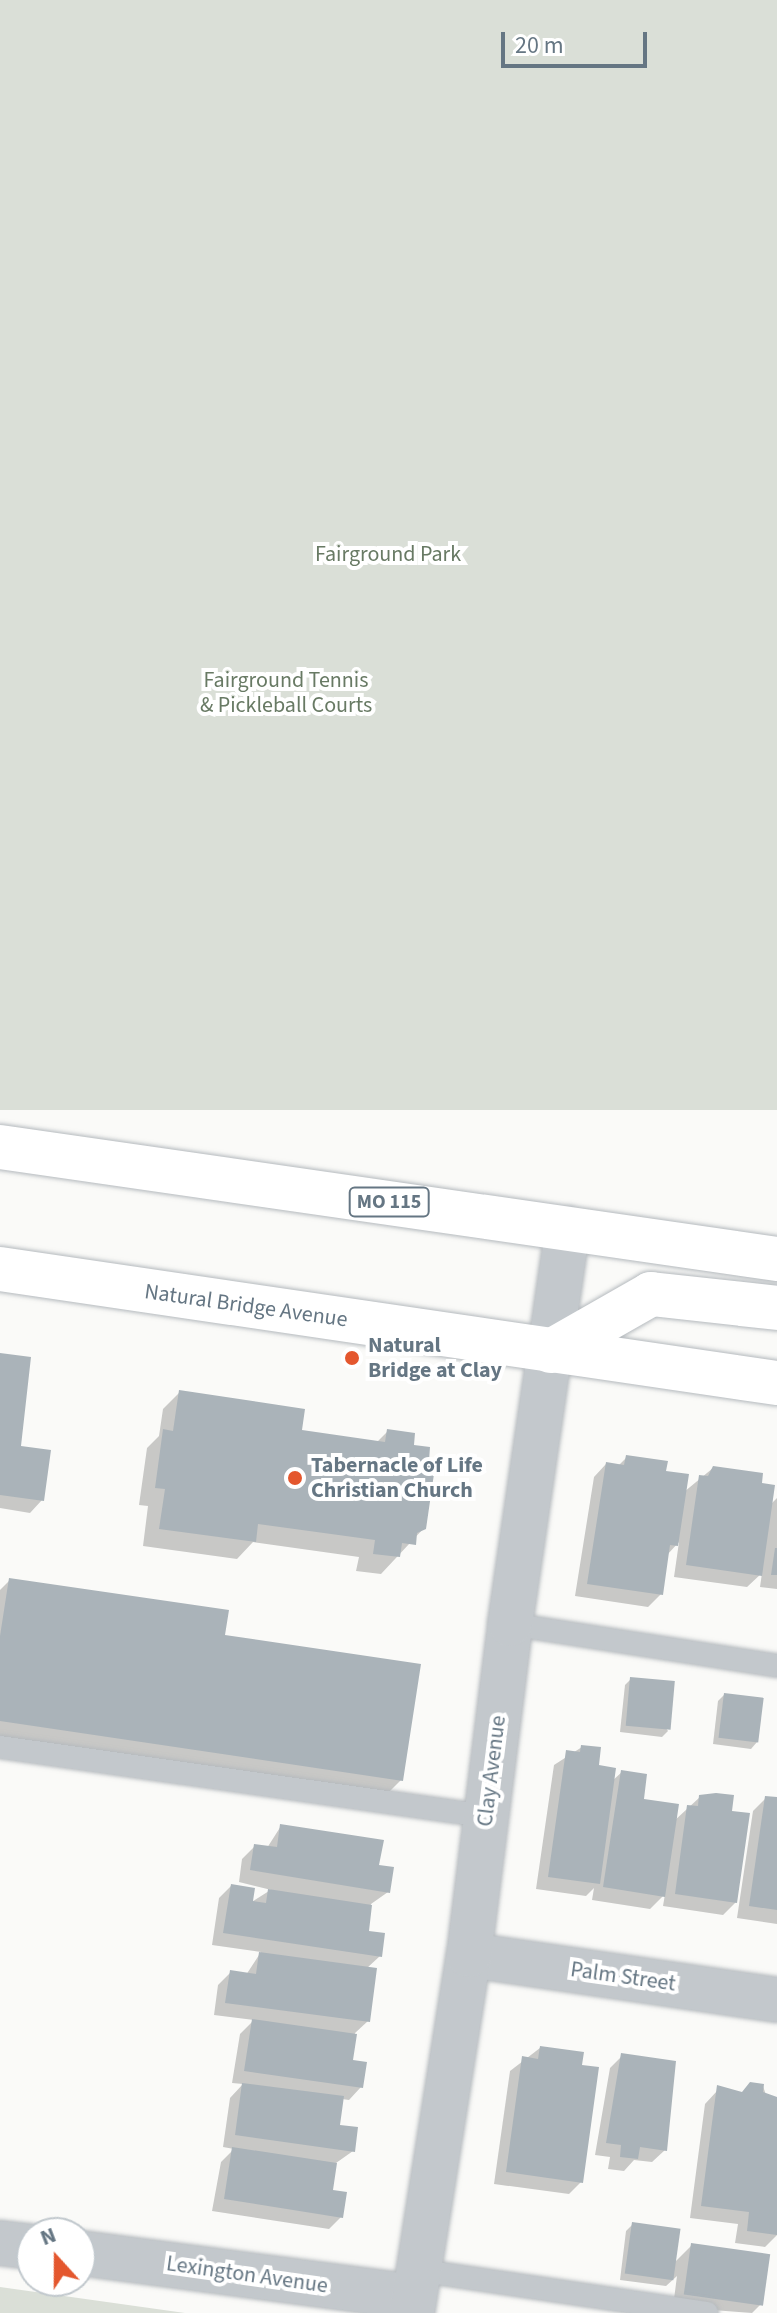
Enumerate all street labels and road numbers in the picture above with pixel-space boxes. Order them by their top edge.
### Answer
road number: MO 115 [347,1186,431,1218]
street label: Natural Bridge Avenue [143,1279,349,1333]
street label: Clay Avenue [472,1714,512,1828]
street label: Palm Street [569,1957,677,1997]
street label: Lexington Avenue [165,2251,329,2299]

